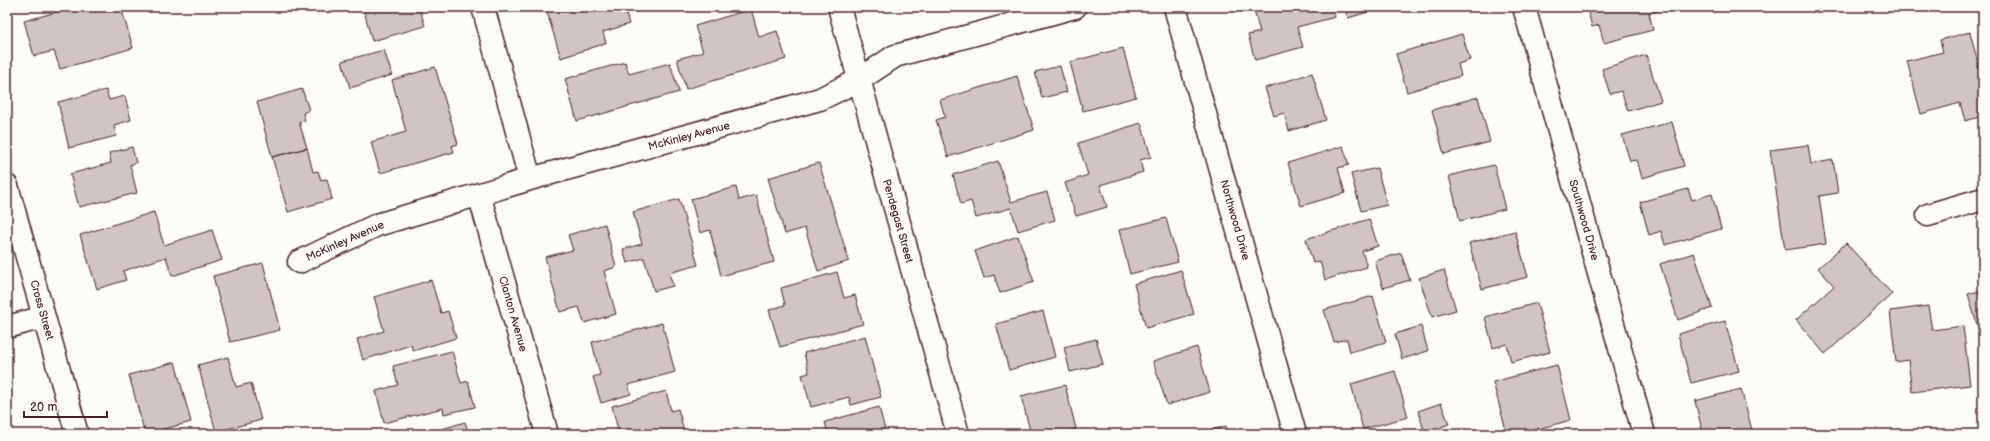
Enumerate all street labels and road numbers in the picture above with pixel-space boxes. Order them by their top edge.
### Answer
street label: McKinley Avenue [647,119,732,153]
street label: Pendegast Street [880,178,916,265]
street label: Northwood Drive [1217,178,1253,262]
street label: Southwood Drive [1566,178,1602,262]
street label: McKinley Avenue [304,218,387,264]
street label: Clanton Avenue [496,275,530,354]
street label: Cross Street [27,279,57,342]

